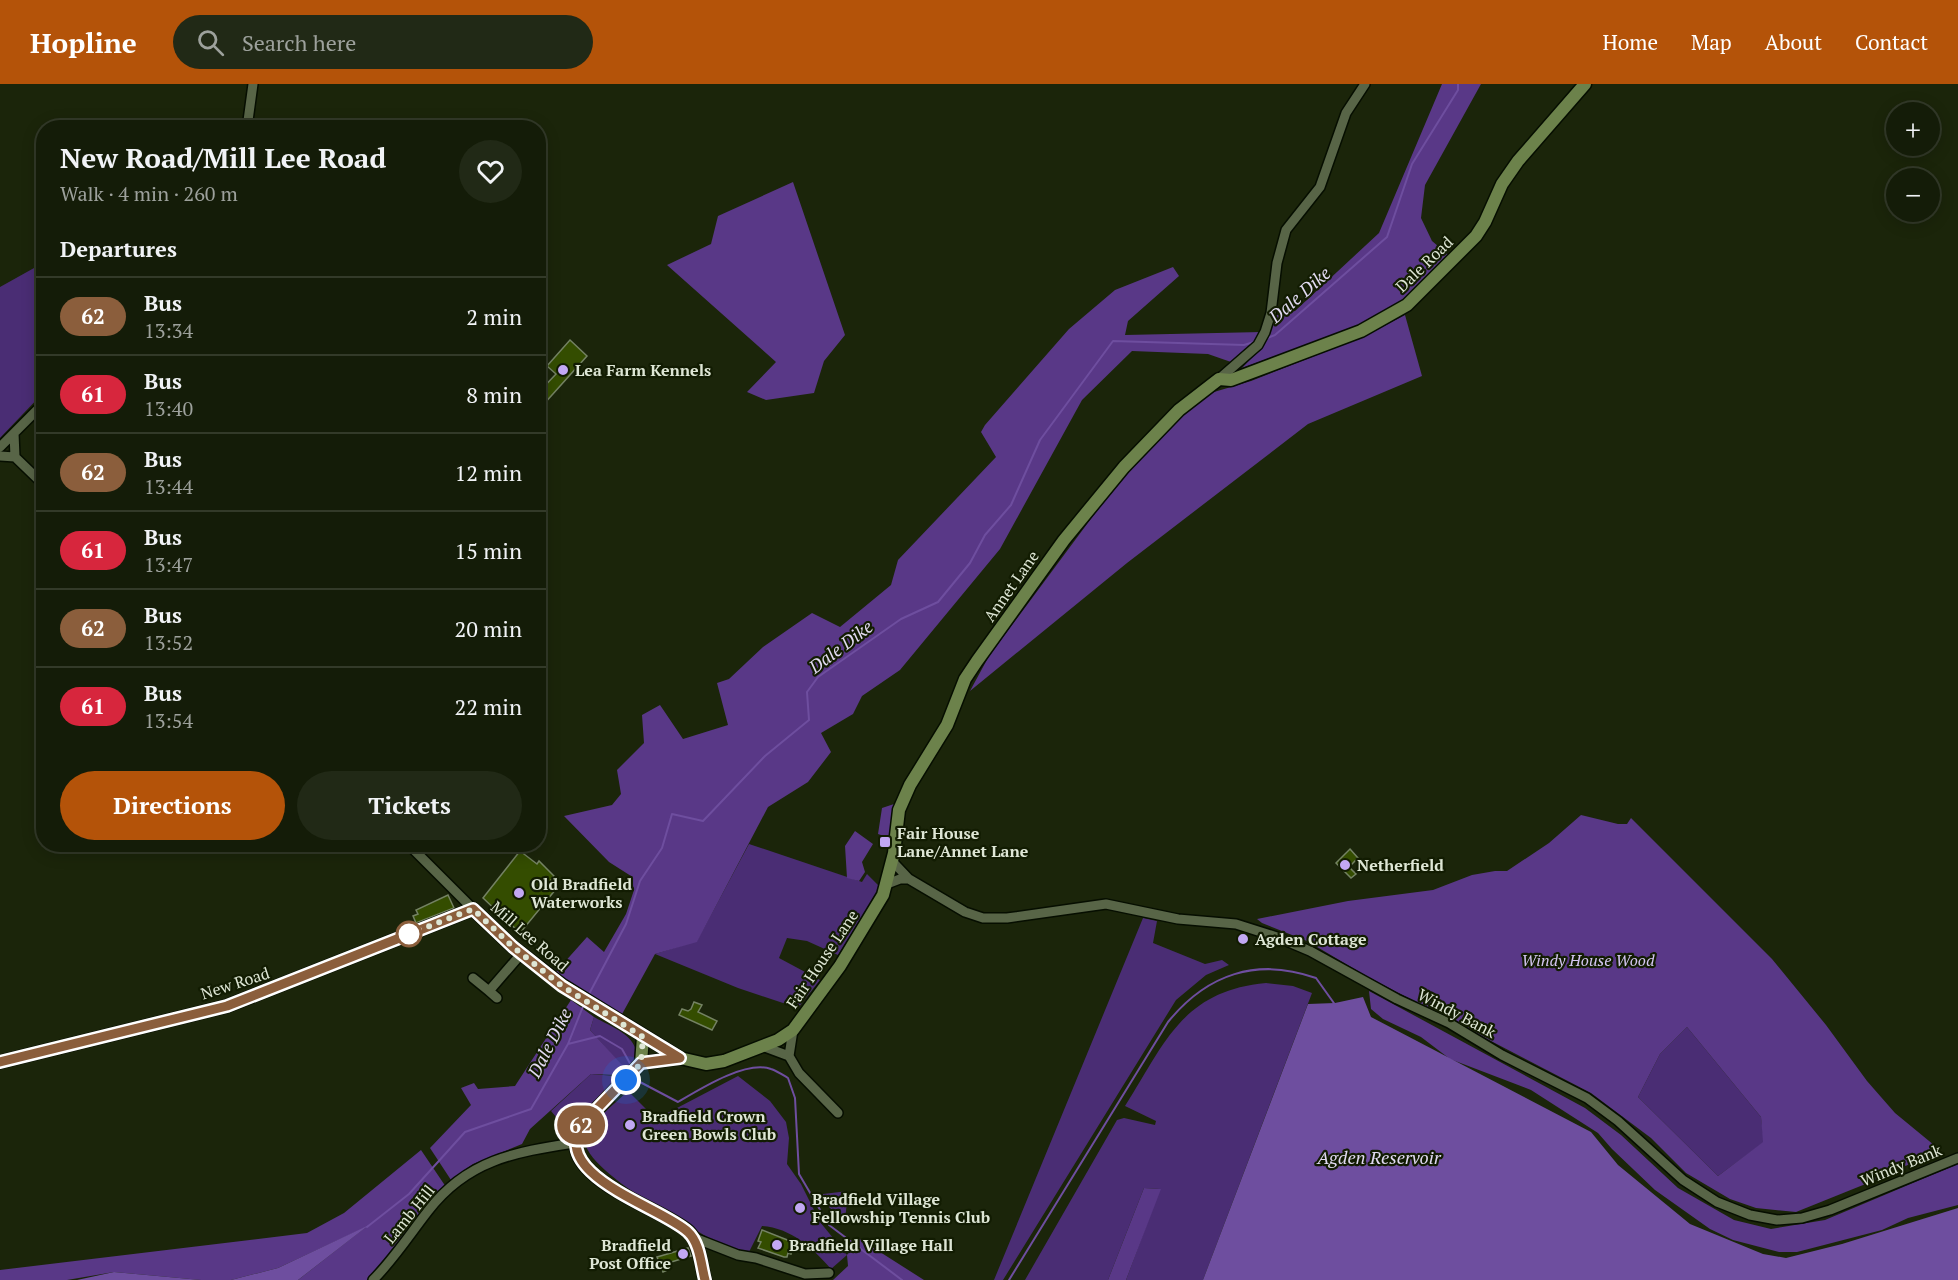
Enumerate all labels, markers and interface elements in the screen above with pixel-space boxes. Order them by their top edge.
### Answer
search box [173,15,593,69]
text: Hopline [30,24,137,61]
icon: search [194,26,227,59]
text: Search here [242,28,356,57]
text: Home [1602,28,1658,56]
text: Map [1691,28,1732,56]
text: About [1765,28,1822,56]
text: Contact [1855,28,1928,56]
map controls [1886,102,1940,222]
button: + [1886,102,1940,156]
text: New Road/Mill Lee Road [60,139,386,176]
button: heart [459,140,522,203]
button: − [1886,168,1940,222]
text: Walk · 4 min · 260 m [60,180,238,207]
street label: Dale Road [1391,231,1458,297]
text: Departures [60,234,177,263]
water label: Dale Dike [1263,261,1335,328]
text: Bus [144,288,182,317]
text: 62 [81,302,105,330]
text: 2 min [466,302,522,331]
text: 13:34 [144,317,193,344]
place label: Lea Farm Kennels [575,359,711,381]
marker: Lea Farm Kennels [556,363,570,377]
text: Bus [144,366,182,395]
text: 61 [81,380,105,408]
text: 8 min [466,380,522,409]
text: 13:40 [144,395,193,422]
text: Bus [144,444,182,473]
text: 62 [81,458,105,486]
text: 12 min [455,458,522,487]
text: 13:44 [144,473,193,500]
text: Bus [144,522,182,551]
text: 61 [81,536,105,564]
text: 15 min [455,536,522,565]
street label: Annet Lane [978,546,1044,626]
text: 13:47 [144,551,193,578]
text: Bus [144,600,182,629]
text: 62 [81,614,105,642]
text: 20 min [455,614,522,643]
water label: Dale Dike [803,614,877,679]
text: 13:52 [144,629,193,656]
text: Bus [144,678,182,707]
text: 61 [81,692,105,720]
text: 22 min [455,692,522,721]
text: 13:54 [144,707,193,734]
button: Directions [60,771,285,840]
button: Tickets [297,771,522,840]
place label: Fair House Lane/Annet Lane [897,822,1029,862]
marker: Fair House Lane/Annet Lane [878,835,892,849]
place label: Netherfield [1357,854,1444,876]
marker: Netherfield [1338,858,1352,872]
place label: Old Bradfield Waterworks [531,873,633,913]
marker: Old Bradfield Waterworks [512,886,526,900]
street label: Mill Lee Road [486,896,574,976]
street label: Fair House Lane [781,905,863,1013]
unlabelled marker [396,921,422,947]
place label: Agden Cottage [1255,928,1367,950]
marker: Agden Cottage [1236,932,1250,946]
park label: Windy House Wood [1522,949,1655,971]
street label: New Road [198,962,272,1004]
street label: Windy Bank [1414,983,1501,1043]
water label: Dale Dike [521,1004,577,1082]
your location [611,1065,641,1095]
place label: Bradfield Crown Green Bowls Club [642,1105,776,1145]
line badge: 62 [554,1106,608,1144]
text: 62 [569,1111,593,1139]
marker: Bradfield Crown Green Bowls Club [623,1118,637,1132]
street label: Windy Bank [1857,1138,1946,1191]
water label: Agden Reservoir [1316,1145,1442,1169]
street label: Lamb Hill [379,1180,439,1248]
place label: Bradfield Village Fellowship Tennis Club [812,1188,990,1228]
marker: Bradfield Village Fellowship Tennis Club [793,1201,807,1215]
place label: Bradfield Post Office [589,1234,671,1274]
place label: Bradfield Village Hall [789,1234,953,1256]
marker: Bradfield Village Hall [770,1238,784,1252]
marker: Bradfield Post Office [676,1247,690,1261]

